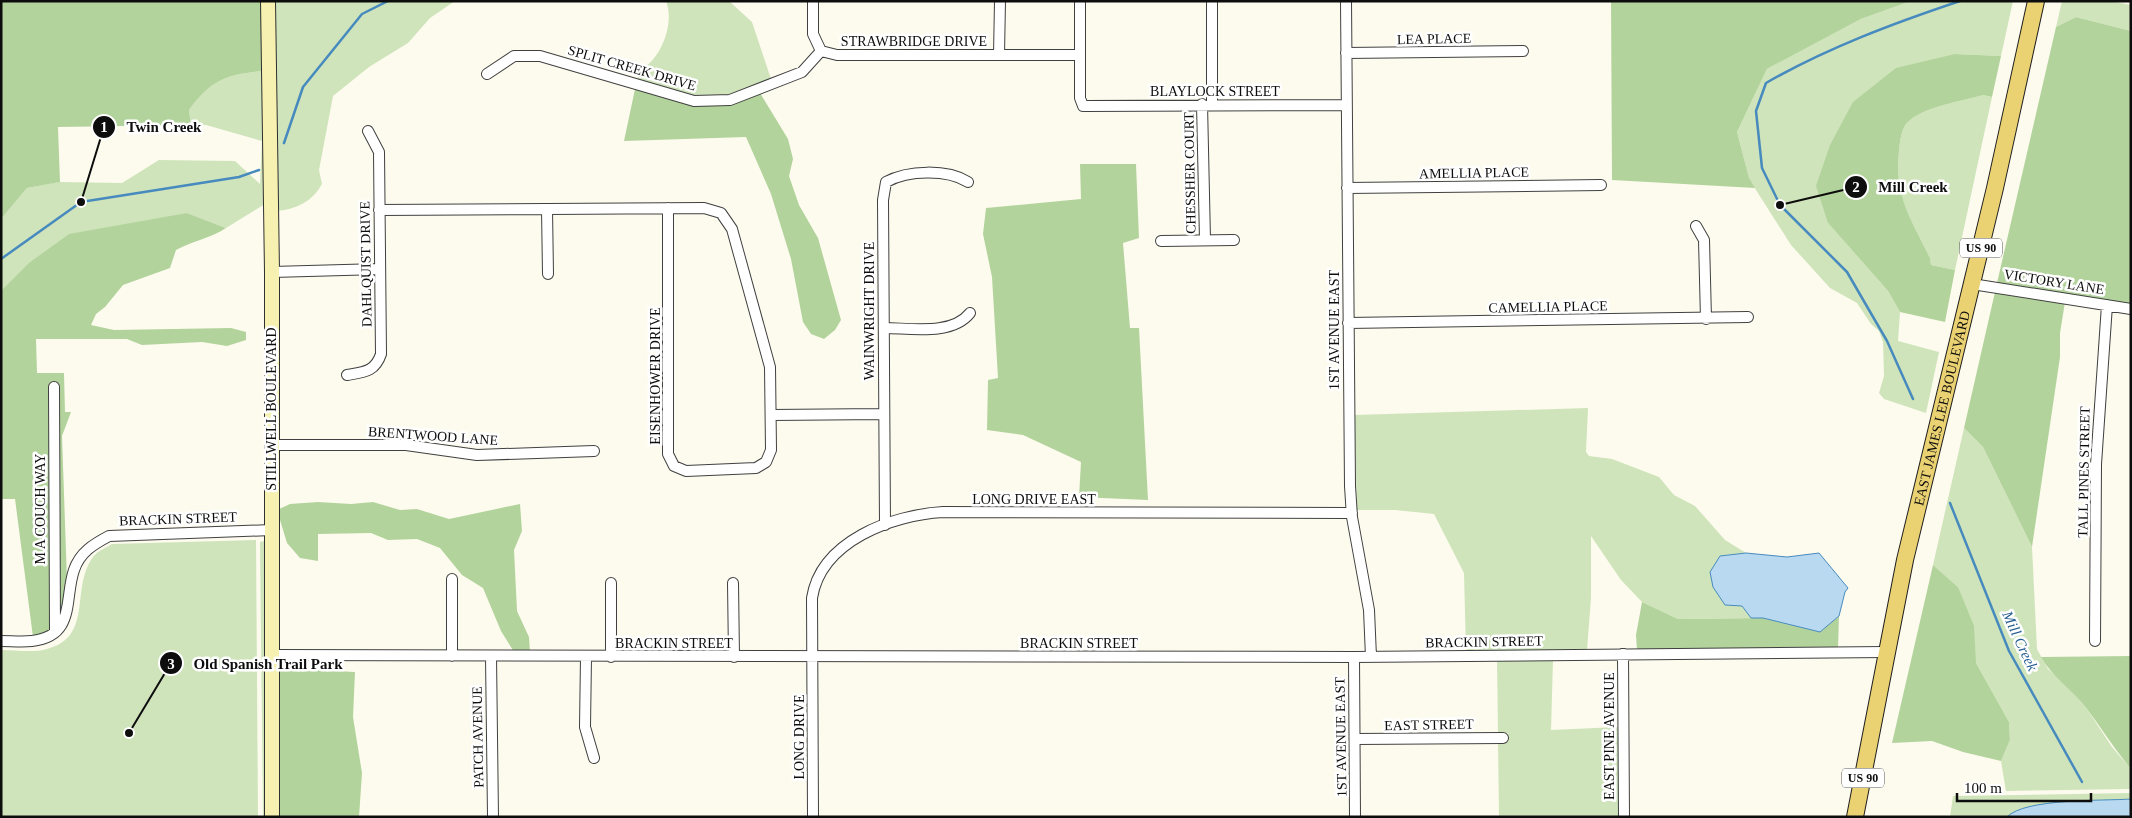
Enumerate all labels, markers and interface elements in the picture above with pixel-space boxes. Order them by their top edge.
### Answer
street label: LEA PLACE [1397,31,1471,47]
street label: STRAWBRIDGE DRIVE [841,34,987,49]
street label: SPLIT CREEK DRIVE [566,42,698,94]
street label: BLAYLOCK STREET [1150,84,1280,99]
callout: Twin Creek [91,112,211,142]
street label: CHESSHER COURT [1181,112,1199,234]
text: 1 [100,119,108,135]
text: Twin Creek [127,119,202,135]
street label: AMELLIA PLACE [1419,165,1529,181]
callout: Mill Creek [1844,172,1958,202]
text: 2 [1852,179,1860,195]
text: Mill Creek [1878,179,1948,195]
street label: DAHLQUIST DRIVE [357,201,375,327]
road number: US 90 [1960,238,2002,258]
street label: WAINWRIGHT DRIVE [862,242,877,380]
street label: VICTORY LANE [2003,267,2105,297]
street label: 1ST AVENUE EAST [1327,270,1342,390]
street label: CAMELLIA PLACE [1488,298,1608,316]
street label: EISENHOWER DRIVE [648,307,663,445]
street label: EAST JAMES LEE BOULEVARD [1911,309,1973,507]
street label: STILLWELL BOULEVARD [264,327,279,491]
street label: TALL PINES STREET [2075,406,2093,538]
street label: BRENTWOOD LANE [368,424,498,448]
street label: M A COUCH WAY [33,454,48,564]
street label: LONG DRIVE EAST [972,492,1096,507]
street label: BRACKIN STREET [119,509,238,529]
water label: Mill Creek [1999,608,2041,674]
street label: BRACKIN STREET [1425,633,1543,651]
street label: BRACKIN STREET [615,636,733,651]
street label: BRACKIN STREET [1020,636,1138,651]
callout: Old Spanish Trail Park [158,648,352,678]
text: 3 [167,656,175,672]
text: Old Spanish Trail Park [193,656,343,672]
street label: EAST PINE AVENUE [1602,672,1617,800]
street label: 1ST AVENUE EAST [1332,676,1350,797]
street label: PATCH AVENUE [470,686,486,788]
street label: LONG DRIVE [792,694,807,780]
street label: EAST STREET [1384,717,1474,733]
road number: US 90 [1842,768,1884,788]
scale bar [1957,770,2091,802]
text: 100 m [1964,780,2002,796]

